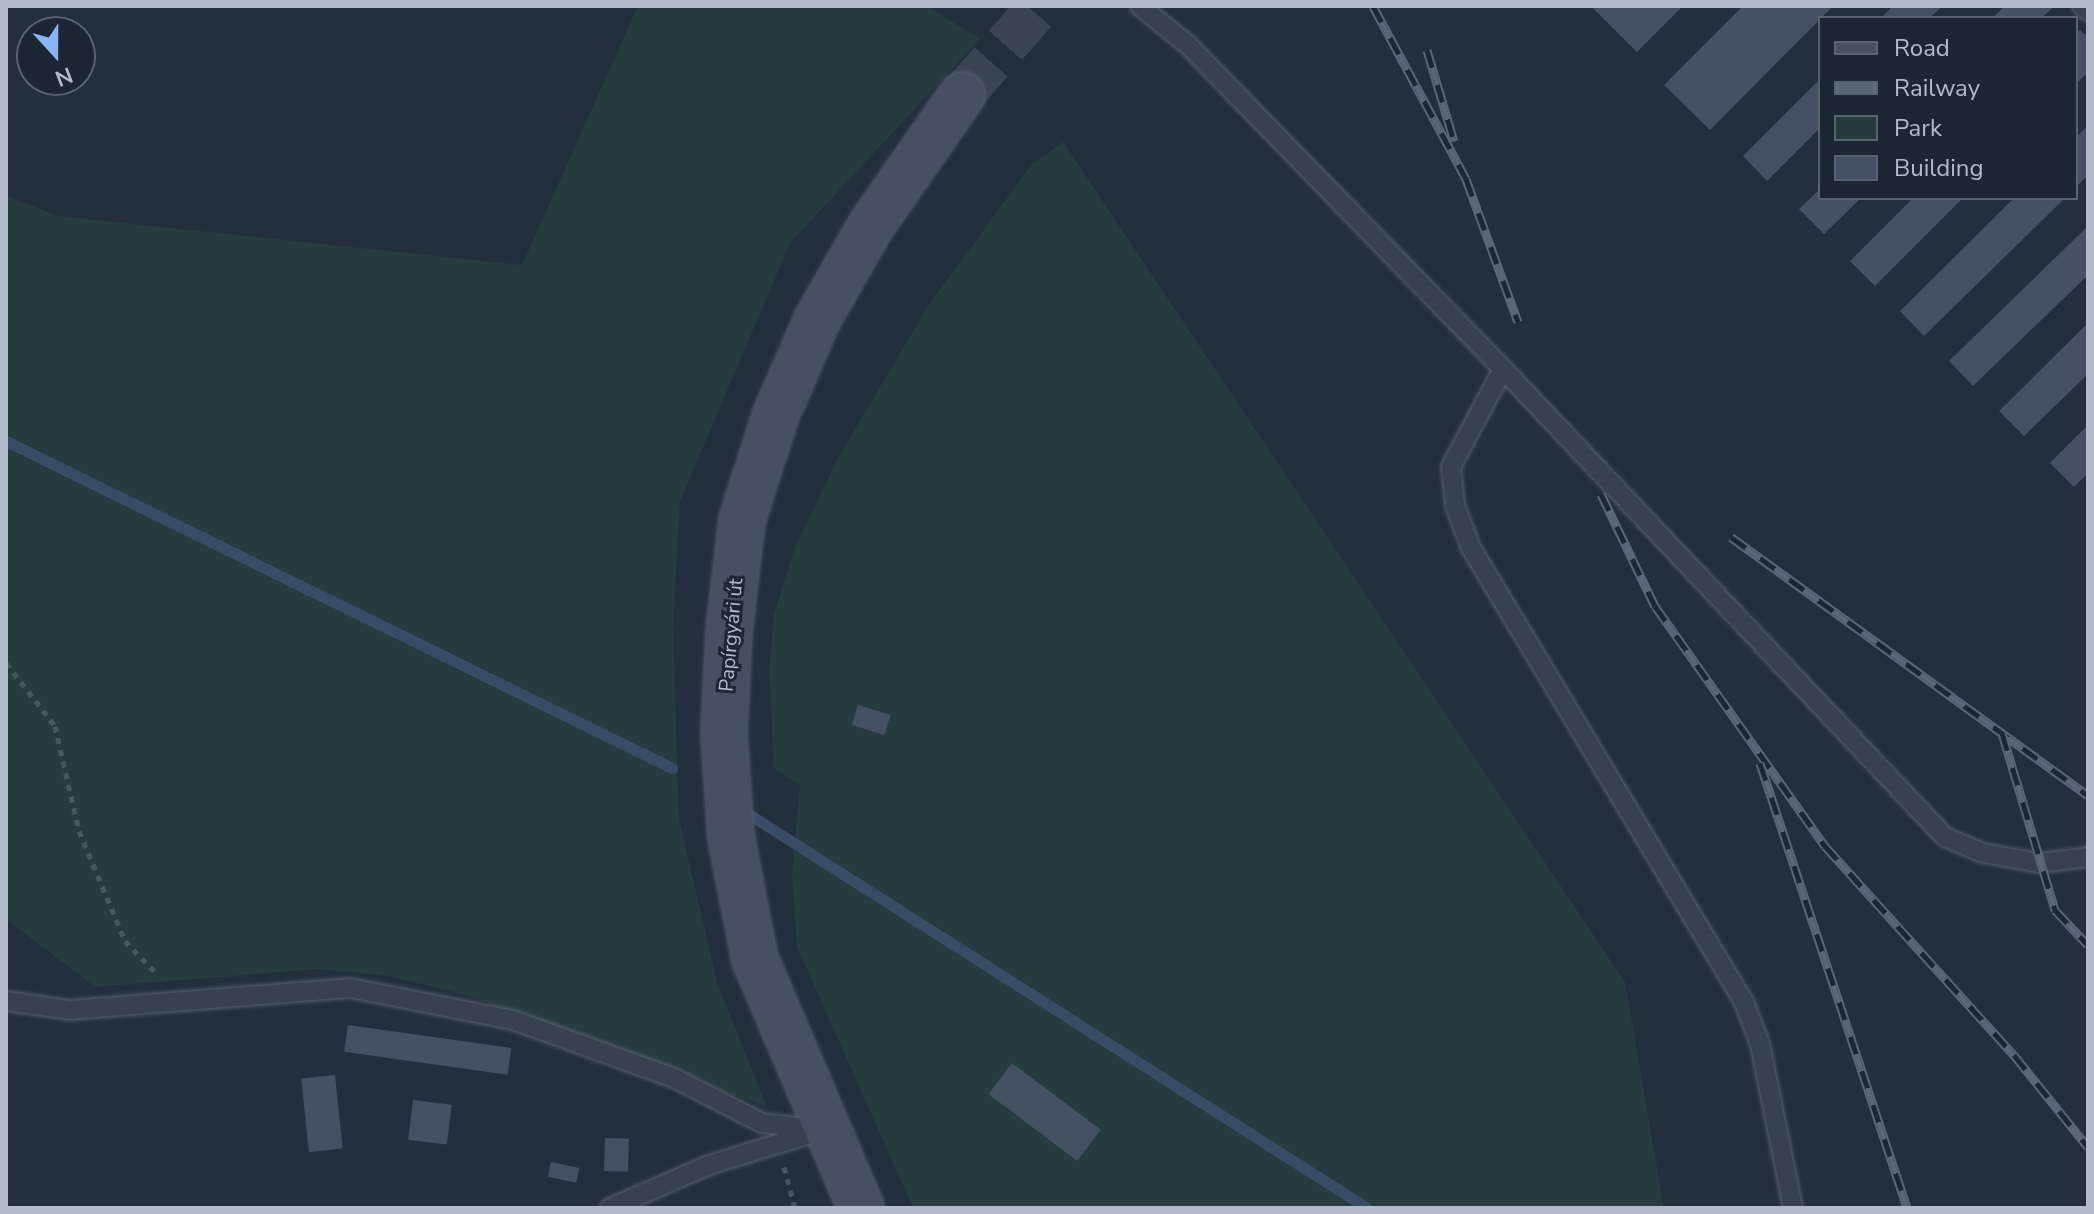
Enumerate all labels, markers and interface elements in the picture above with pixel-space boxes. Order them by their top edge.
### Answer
north arrow [16,16,96,96]
legend [1818,16,2078,200]
text: Road [1894,32,1950,64]
text: N [51,60,77,93]
text: Railway [1894,72,1980,104]
text: Park [1894,112,1942,144]
text: Building [1894,152,1984,184]
street label: Papírgyári út [714,577,748,693]

